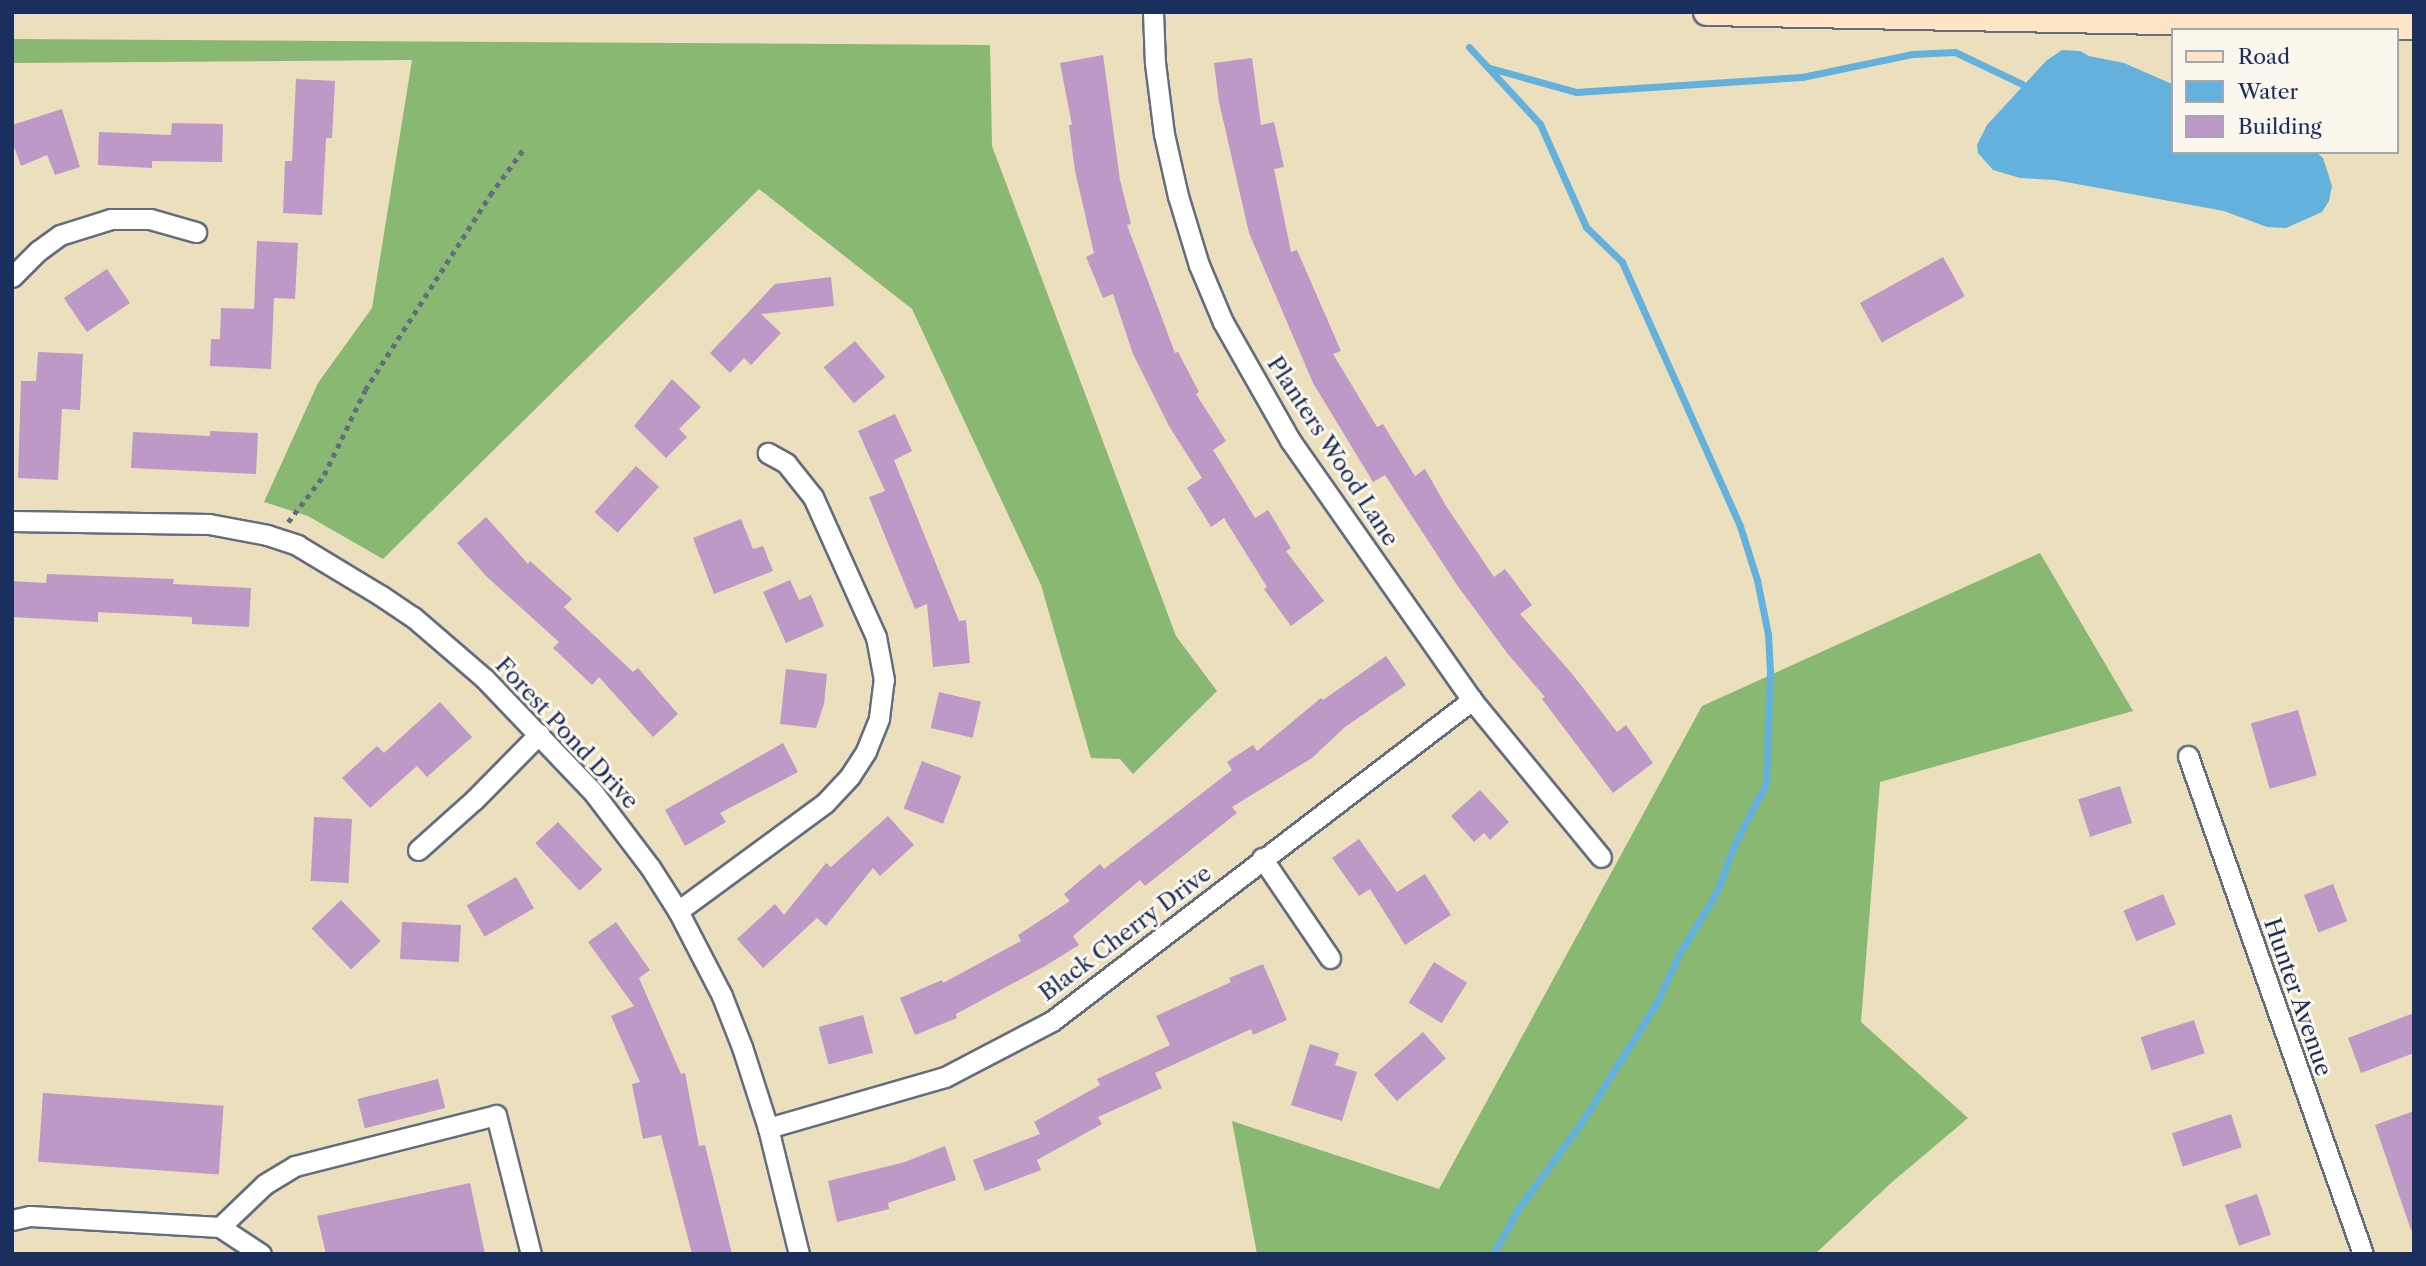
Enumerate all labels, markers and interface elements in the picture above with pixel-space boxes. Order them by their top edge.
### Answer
legend [2170,28,2398,154]
text: Road [2238,44,2290,69]
text: Water [2238,79,2298,104]
text: Building [2238,114,2322,139]
street label: Planters Wood Lane [1261,351,1405,551]
street label: Forest Pond Drive [490,651,644,815]
street label: Black Cherry Drive [1033,859,1217,1007]
street label: Hunter Avenue [2258,914,2338,1080]

